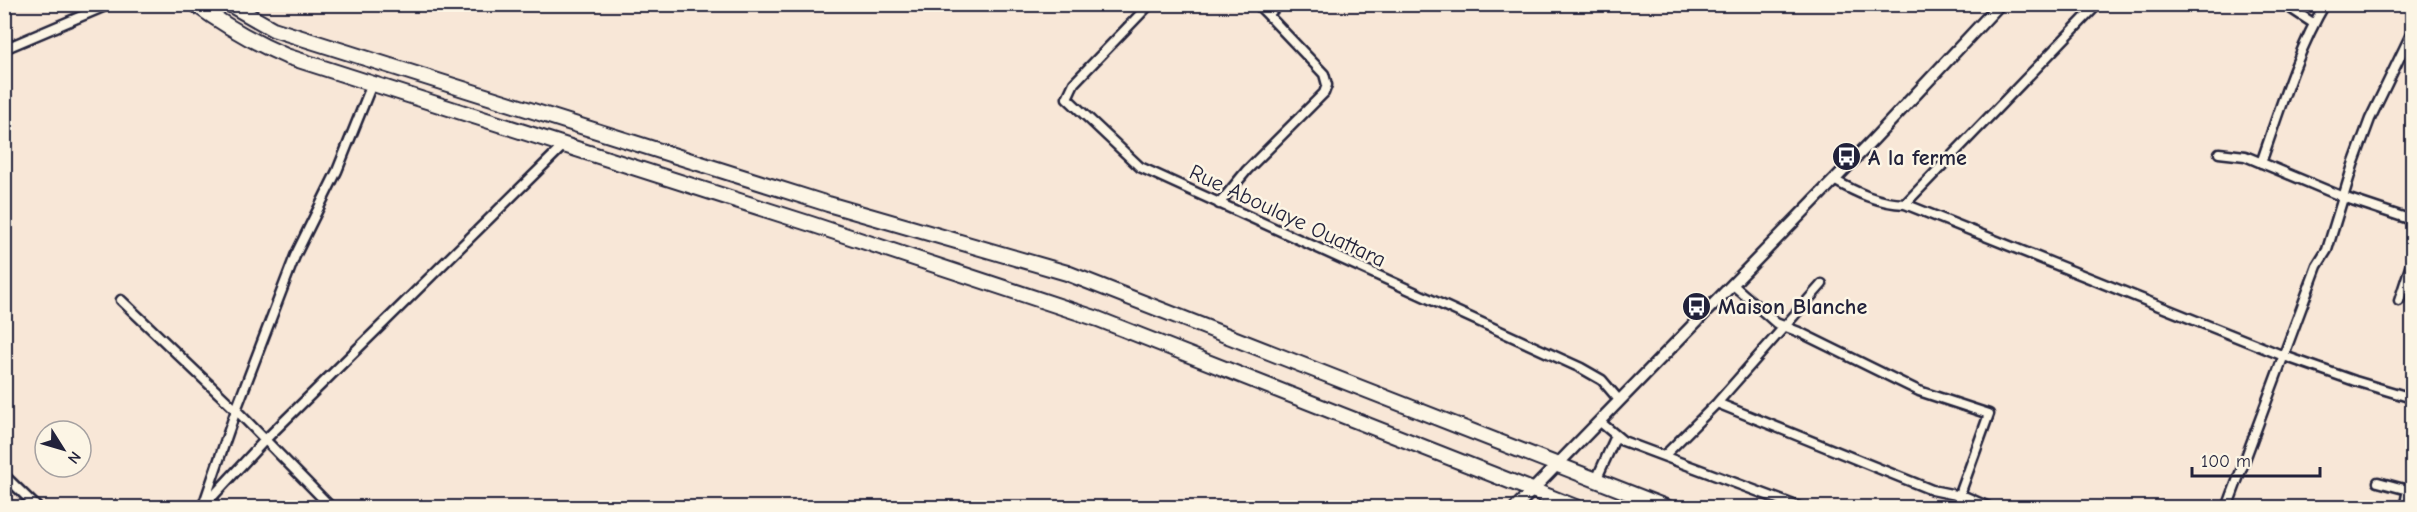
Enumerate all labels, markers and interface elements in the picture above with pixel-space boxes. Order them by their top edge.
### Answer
bus stop icon: A la ferme [1831,141,1863,173]
place label: A la ferme [1868,145,1967,171]
street label: Rue Aboulaye Ouattara [1185,159,1390,273]
bus stop icon: Maison Blanche [1681,290,1713,322]
place label: Maison Blanche [1718,294,1867,320]
north arrow [33,419,93,479]
scale bar [2192,440,2320,478]
text: N [64,448,85,467]
text: 100 m [2201,451,2251,472]

